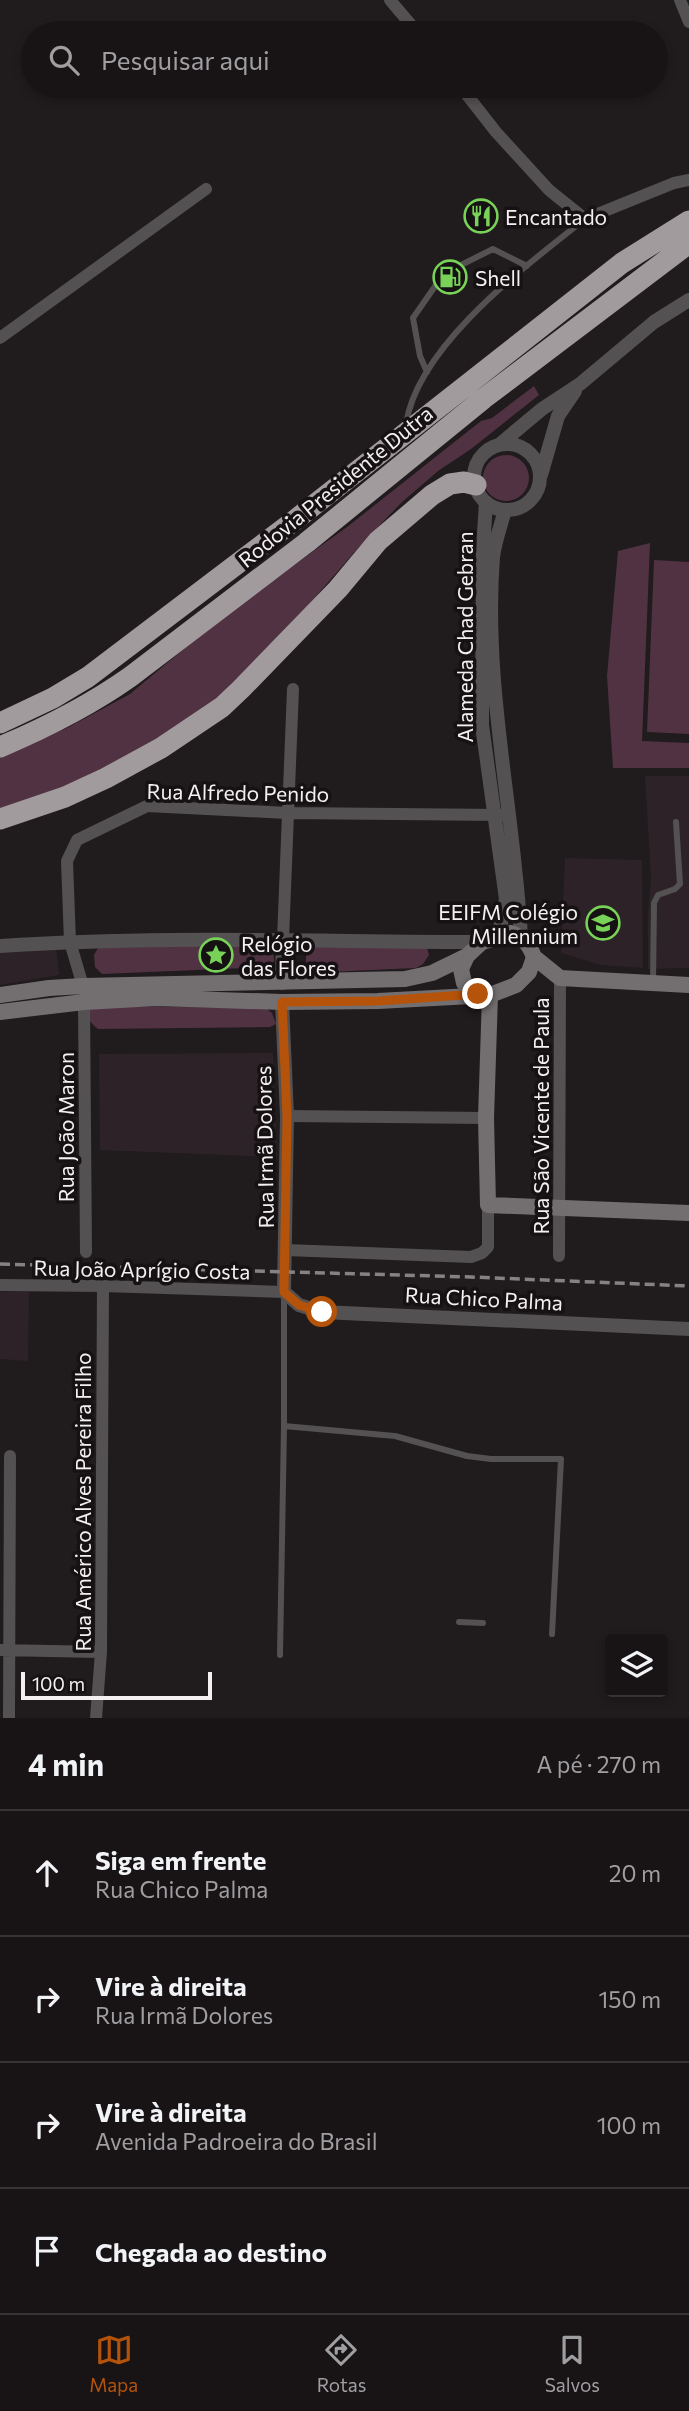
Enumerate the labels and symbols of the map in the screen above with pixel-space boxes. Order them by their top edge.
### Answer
restaurant icon: Encantado [462,197,500,235]
place label: Encantado [505,204,607,229]
fuel station icon: Shell [431,258,469,296]
place label: Shell [475,265,521,290]
street label: Rodovia Presidente Dutra [233,400,437,572]
street label: Alameda Chad Gebran [452,532,477,742]
street label: Rua Alfredo Penido [146,778,330,806]
place label: EEIFM Colégio Millennium [438,899,578,948]
school or university icon: EEIFM Colégio Millennium [584,904,622,942]
place label: Relógio das Flores [241,931,336,980]
place icon: Relógio das Flores [197,936,235,974]
route end [462,978,493,1009]
street label: Rua São Vicente de Paula [528,998,553,1234]
street label: Rua João Maron [53,1052,78,1202]
street label: Rua Irmã Dolores [250,1065,278,1229]
street label: Rua João Aprígio Costa [33,1255,251,1283]
street label: Rua Chico Palma [404,1281,564,1315]
route start [306,1296,337,1327]
street label: Rua Américo Alves Pereira Filho [70,1352,95,1652]
scale bar [21,1669,212,1701]

